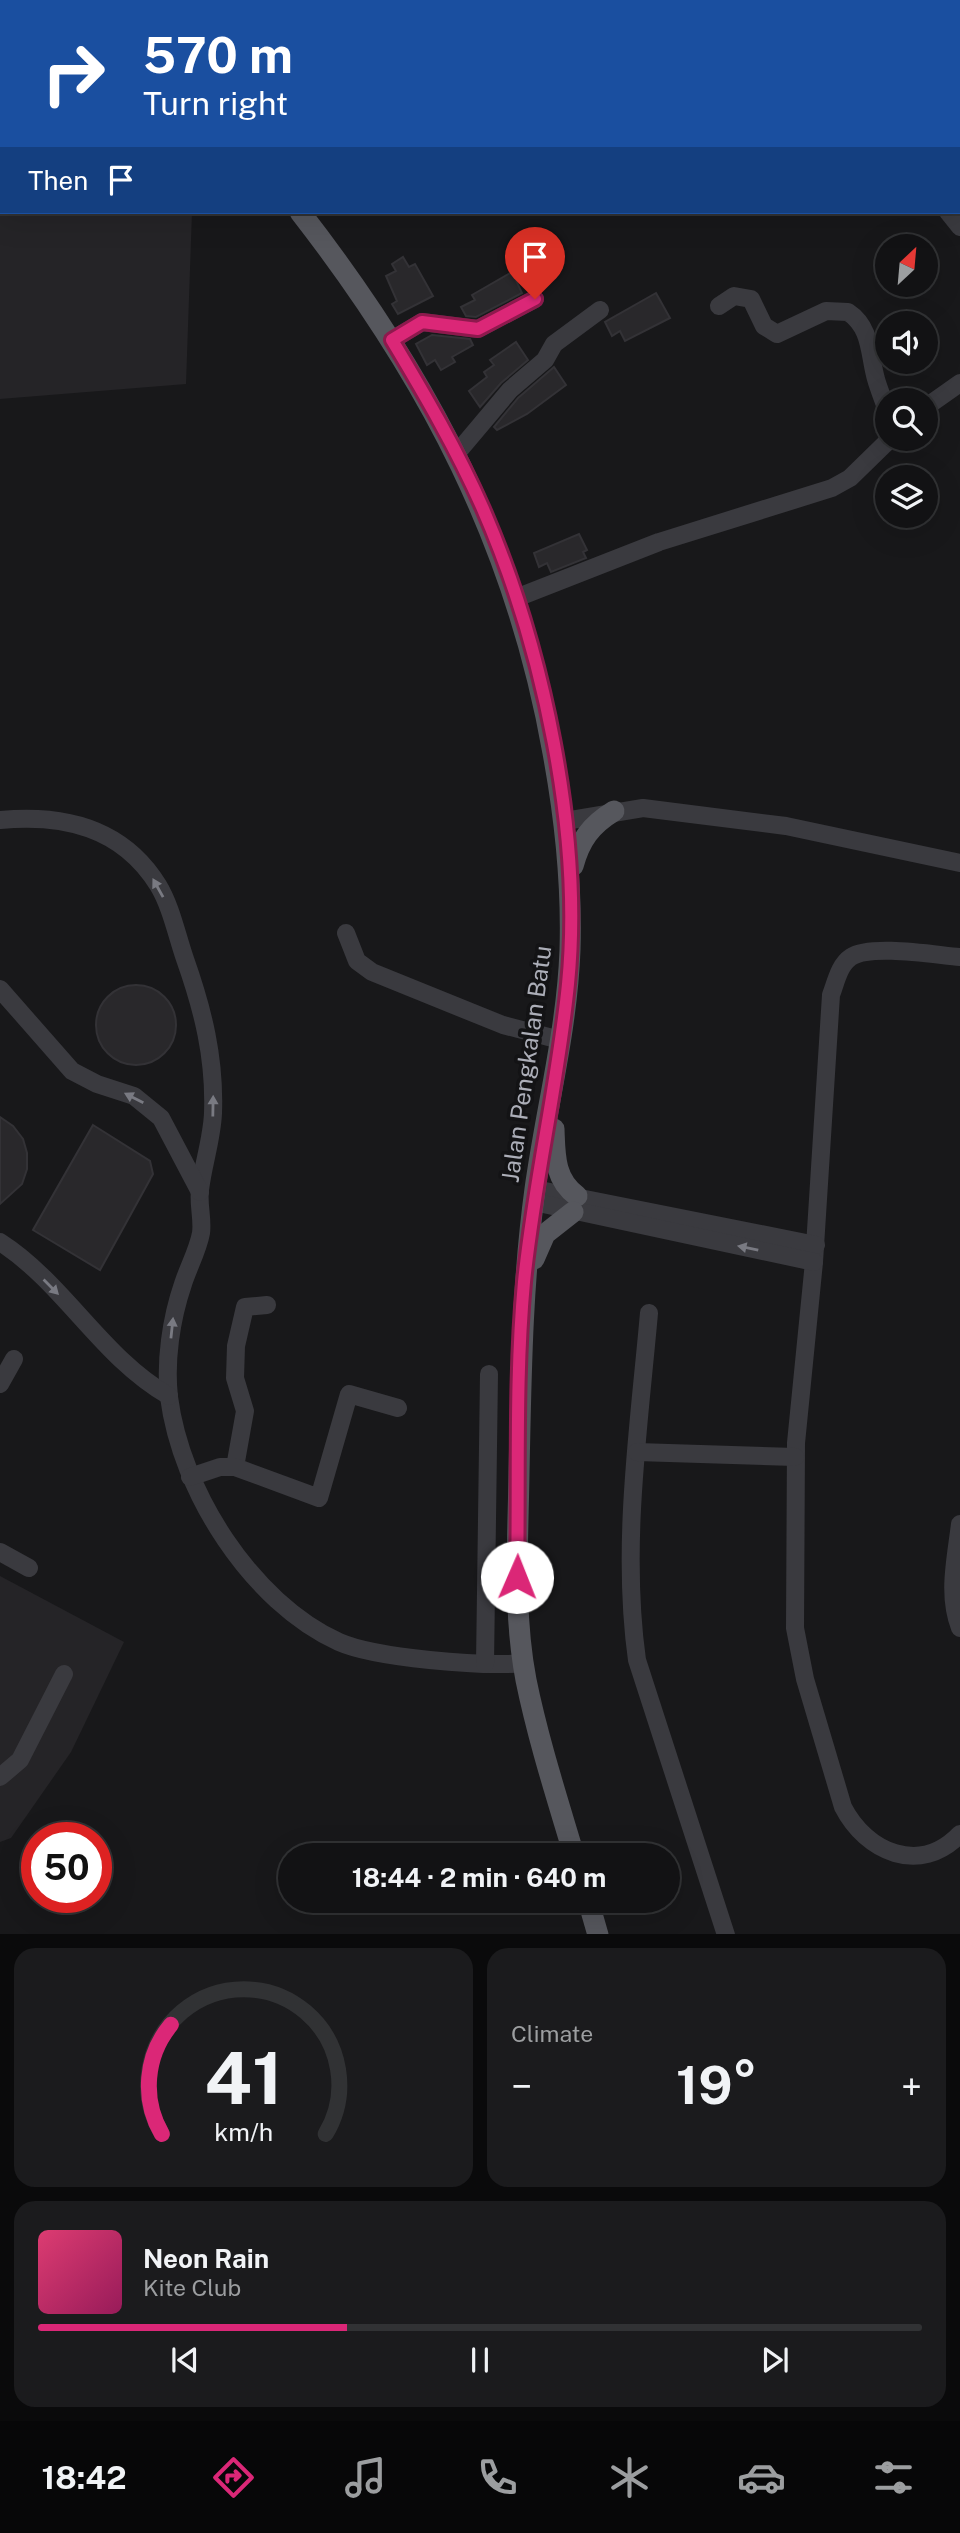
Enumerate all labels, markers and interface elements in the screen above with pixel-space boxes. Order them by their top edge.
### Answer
text: 570 m [143,26,293,84]
icon: right [28,28,119,119]
text: Turn right [143,85,288,122]
icon: arrive [102,161,140,199]
text: Then [28,165,88,196]
pin [505,227,565,299]
north arrow [875,234,938,298]
map controls [875,234,938,528]
icon: arrive [516,238,554,276]
button: sound [875,311,938,374]
button: search [875,388,938,451]
button: layers [875,465,938,528]
one-way arrow [152,877,164,897]
street label: Jalan Pengkalan Batu [496,944,556,1184]
one-way arrow [124,1092,144,1103]
one-way arrow [207,1095,219,1117]
one-way arrow [737,1243,759,1254]
one-way arrow [42,1278,59,1294]
one-way arrow [167,1316,178,1338]
position arrow [480,1540,554,1614]
speed limit sign: 50 [21,1822,112,1913]
text: 18:44 · 2 min · 640 m [352,1862,606,1893]
text: Climate [511,2020,593,2047]
text: 41 [204,2035,283,2120]
text: 19° [676,2055,757,2116]
text: − [511,2064,532,2109]
text: + [901,2064,922,2109]
text: km/h [214,2116,273,2146]
text: Neon Rain [143,2243,269,2274]
text: Kite Club [143,2274,241,2301]
icon: previous [166,2341,204,2379]
icon: pause [461,2341,499,2379]
icon: next [756,2341,794,2379]
icon: directions [209,2453,258,2502]
icon: music [341,2453,390,2502]
icon: phone [473,2453,522,2502]
icon: climate [605,2453,654,2502]
icon: car [737,2453,786,2502]
icon: filters [869,2453,918,2502]
text: 18:42 [41,2459,127,2496]

